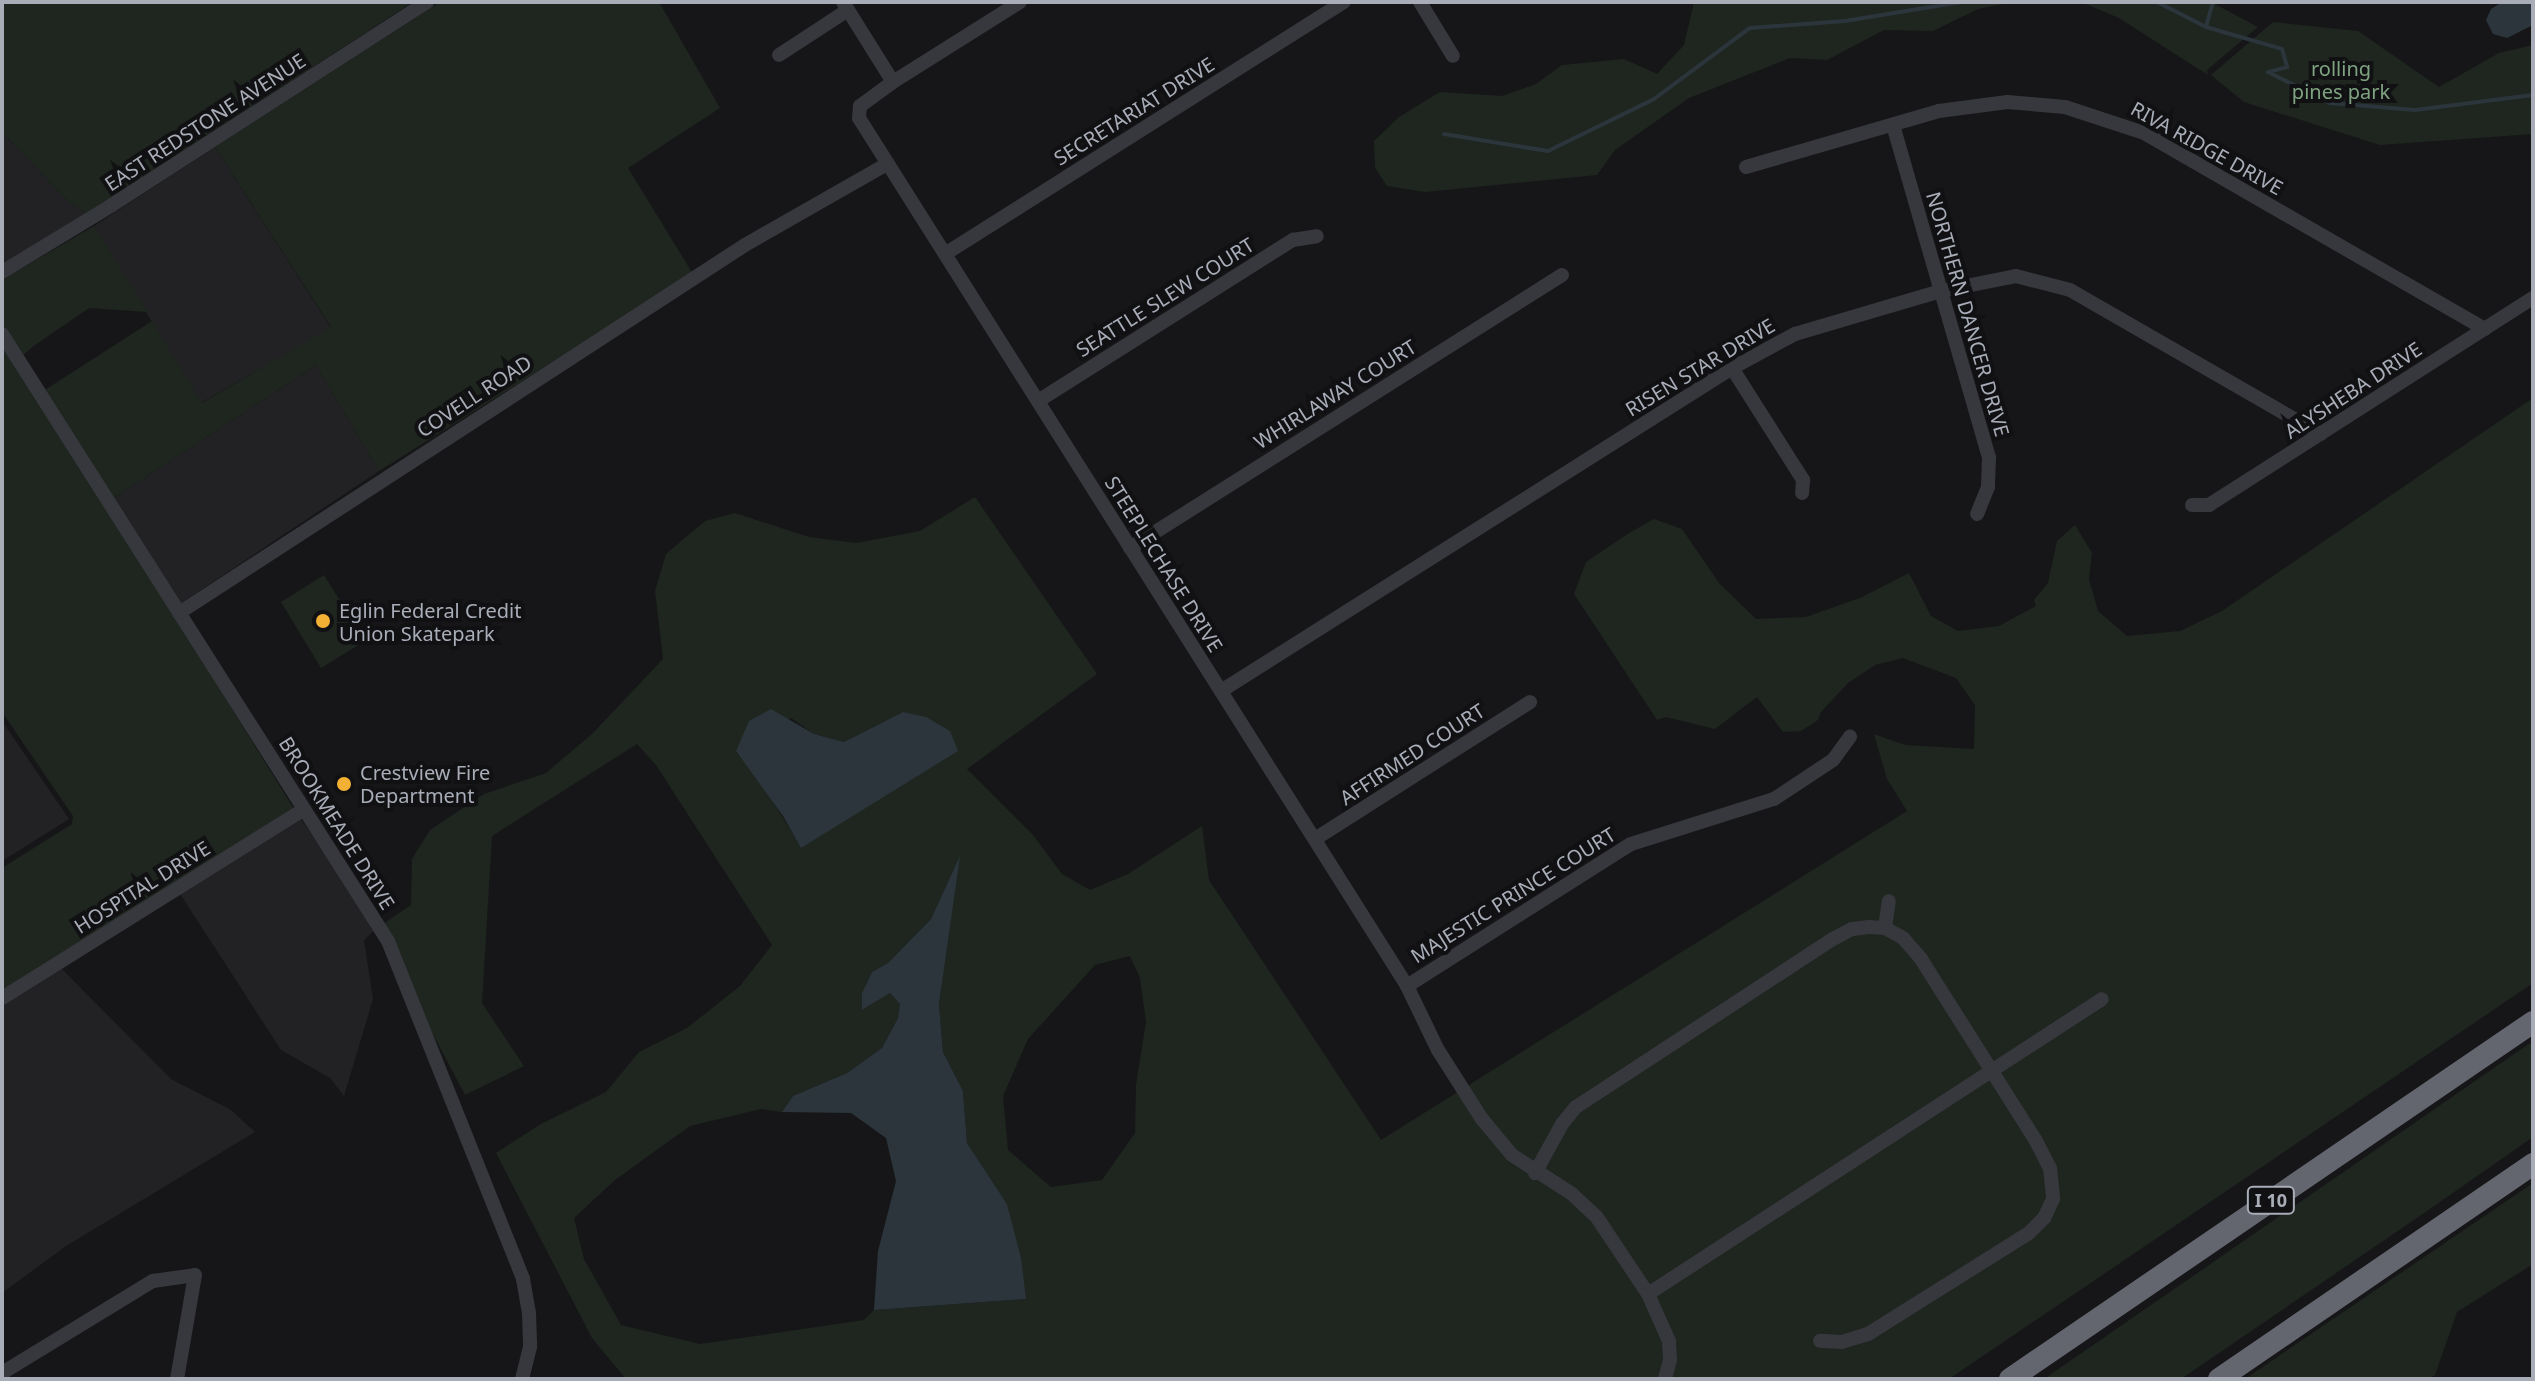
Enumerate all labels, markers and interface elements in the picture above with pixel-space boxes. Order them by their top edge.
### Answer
street label: EAST REDSTONE AVENUE [100,48,310,196]
street label: SECRETARIAT DRIVE [1049,52,1219,170]
park label: rolling pines park [2292,56,2390,103]
street label: RIVA RIDGE DRIVE [2127,96,2287,200]
street label: NORTHERN DANCER DRIVE [1922,189,2014,439]
street label: SEATTLE SLEW COURT [1072,232,1258,362]
street label: RISEN STAR DRIVE [1621,313,1779,421]
street label: WHIRLAWAY COURT [1249,334,1421,454]
street label: ALYSHEBA DRIVE [2280,337,2426,443]
street label: COVELL ROAD [412,350,536,442]
street label: STEEPLECHASE DRIVE [1100,472,1228,656]
place label: Eglin Federal Credit Union Skatepark [339,598,521,645]
marker: Eglin Federal Credit Union Skatepark [314,612,332,630]
street label: AFFIRMED COURT [1335,698,1489,810]
street label: BROOKMEADE DRIVE [274,732,400,914]
place label: Crestview Fire Department [360,760,490,807]
marker: Crestview Fire Department [335,775,353,793]
street label: MAJESTIC PRINCE COURT [1406,822,1620,968]
street label: HOSPITAL DRIVE [70,836,214,938]
road number: I 10 [2245,1186,2297,1214]

